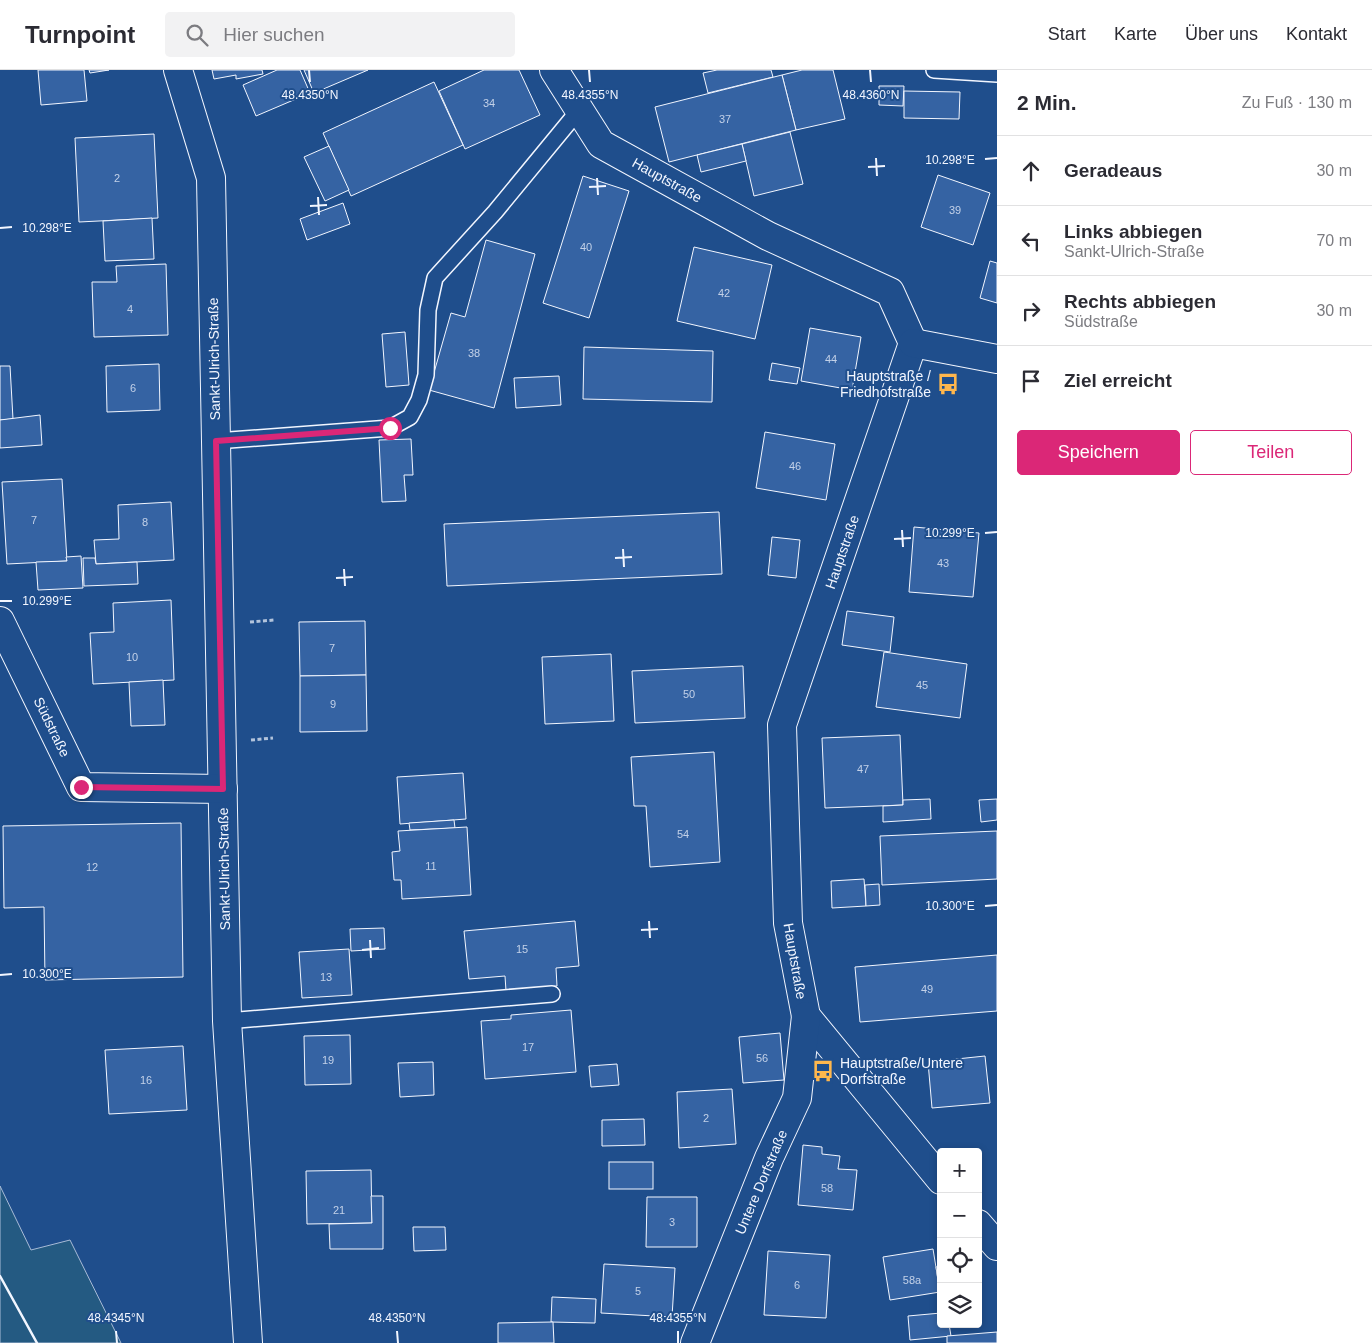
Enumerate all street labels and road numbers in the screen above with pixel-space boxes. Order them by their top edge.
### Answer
street label: Hauptstraße [629,154,705,206]
street label: Sankt-Ulrich-Straße [205,297,223,421]
street label: Hauptstraße [822,513,862,591]
street label: Südstraße [31,694,73,760]
street label: Sankt-Ulrich-Straße [215,807,233,931]
street label: Hauptstraße [780,922,810,1001]
street label: Untere Dorfstraße [732,1127,790,1237]

